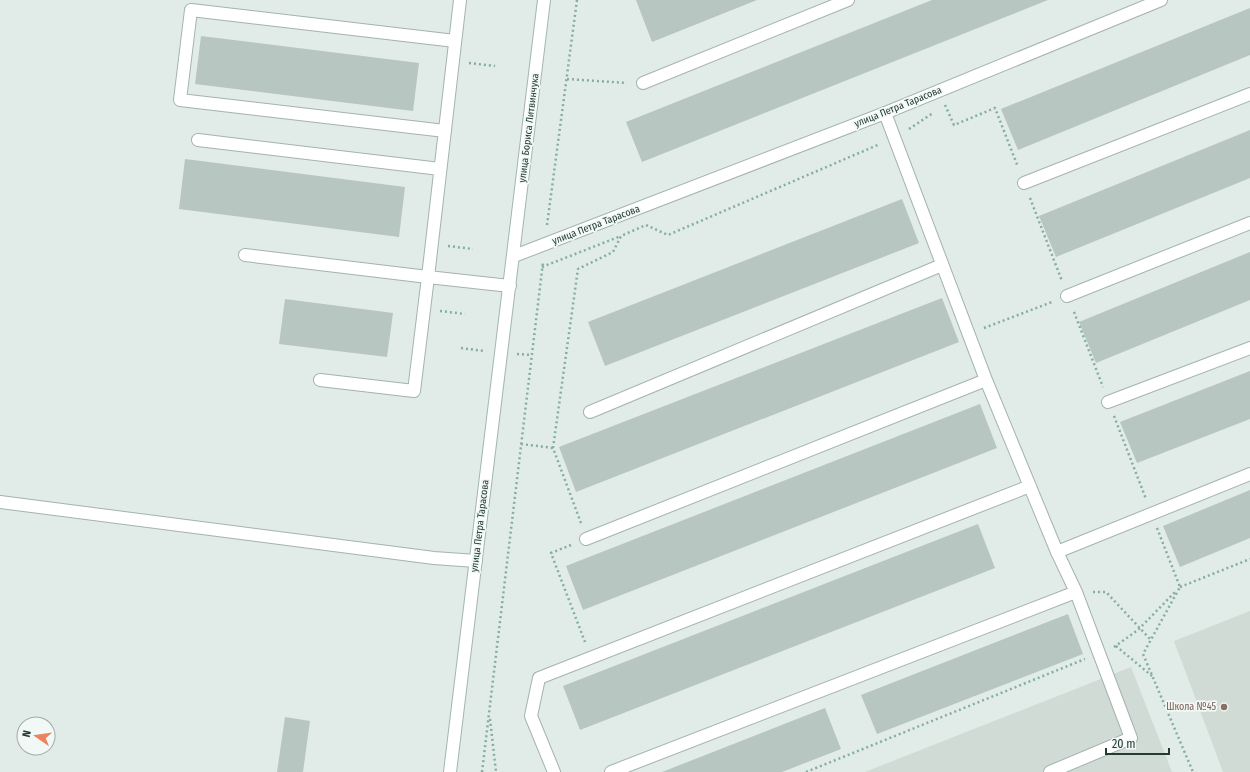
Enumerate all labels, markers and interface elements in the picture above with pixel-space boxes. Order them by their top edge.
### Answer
street label: улица Бориса Литвинчука [516,73,542,183]
street label: улица Петра Тарасова [853,84,943,130]
street label: улица Петра Тарасова [550,203,642,247]
street label: улица Петра Тарасова [468,479,492,573]
place label: Школа №45 [1166,701,1216,713]
marker: Школа №45 [1219,702,1229,712]
north arrow [16,716,56,756]
text: N [20,729,34,739]
scale bar [1106,730,1169,756]
text: 20 m [1112,737,1136,751]

